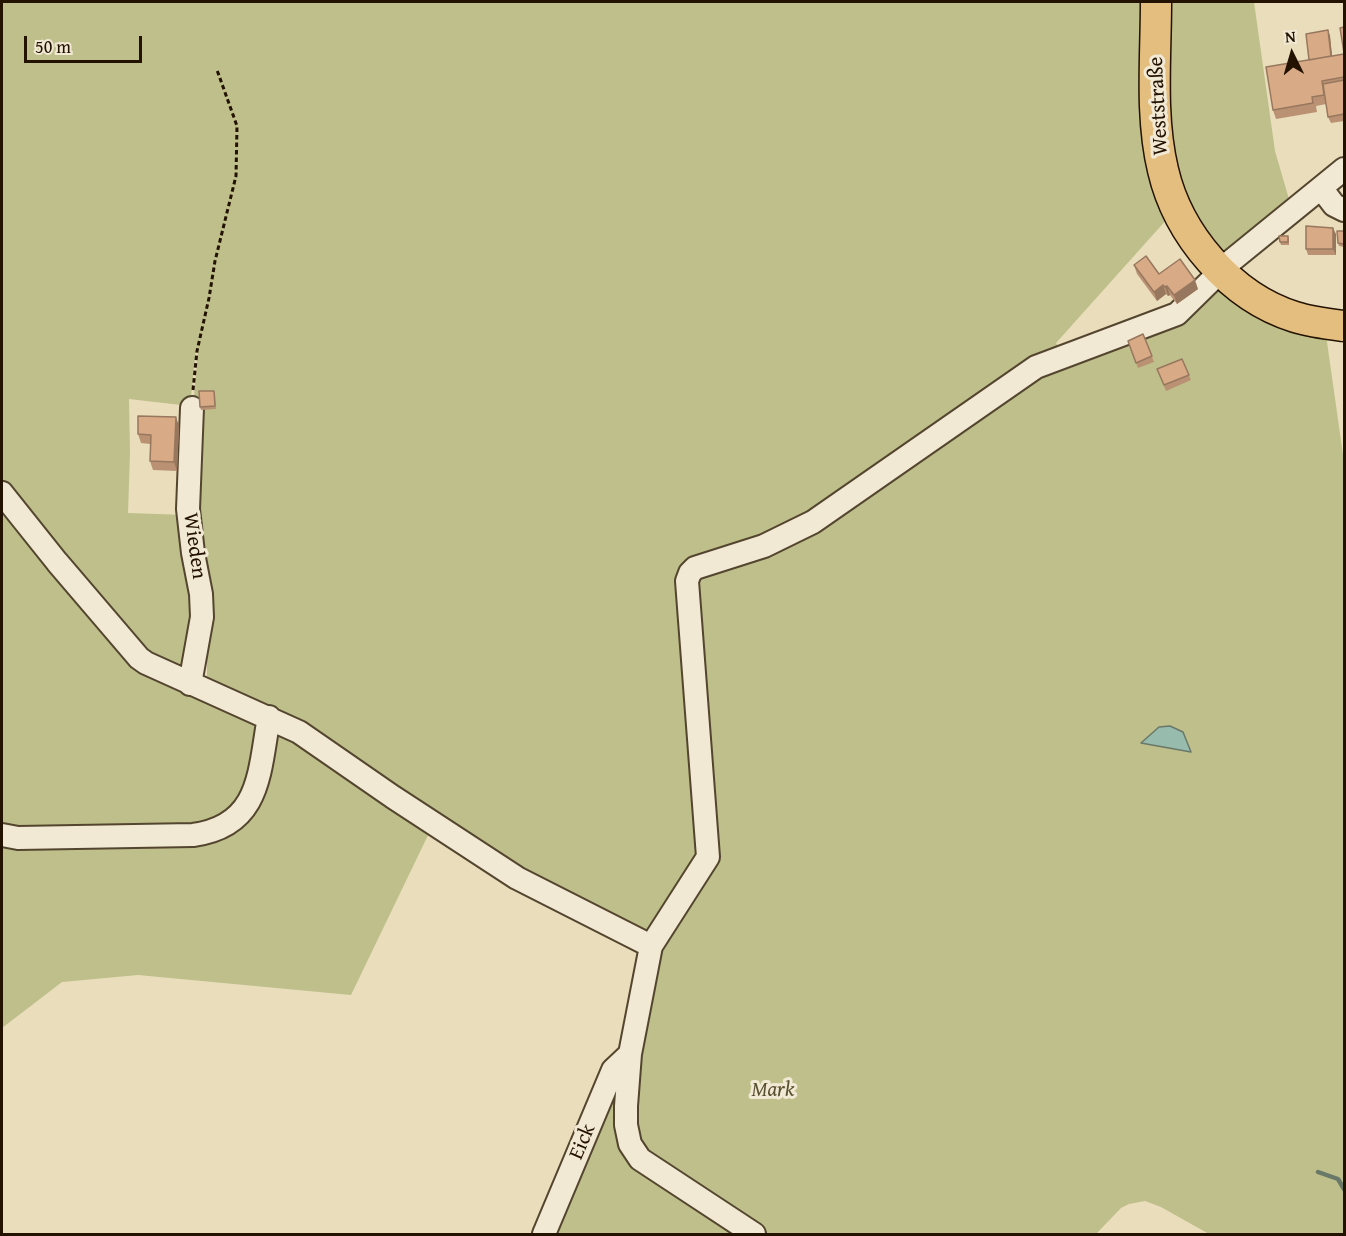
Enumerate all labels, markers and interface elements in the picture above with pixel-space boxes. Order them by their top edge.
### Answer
scale bar [27,24,146,62]
north arrow [1262,24,1322,84]
text: N [1284,24,1297,48]
text: 50 m [35,33,71,60]
street label: Weststraße [1144,56,1174,156]
street label: Wieden [177,511,211,581]
park label: Mark [752,1078,794,1104]
street label: Eick [564,1120,602,1164]

